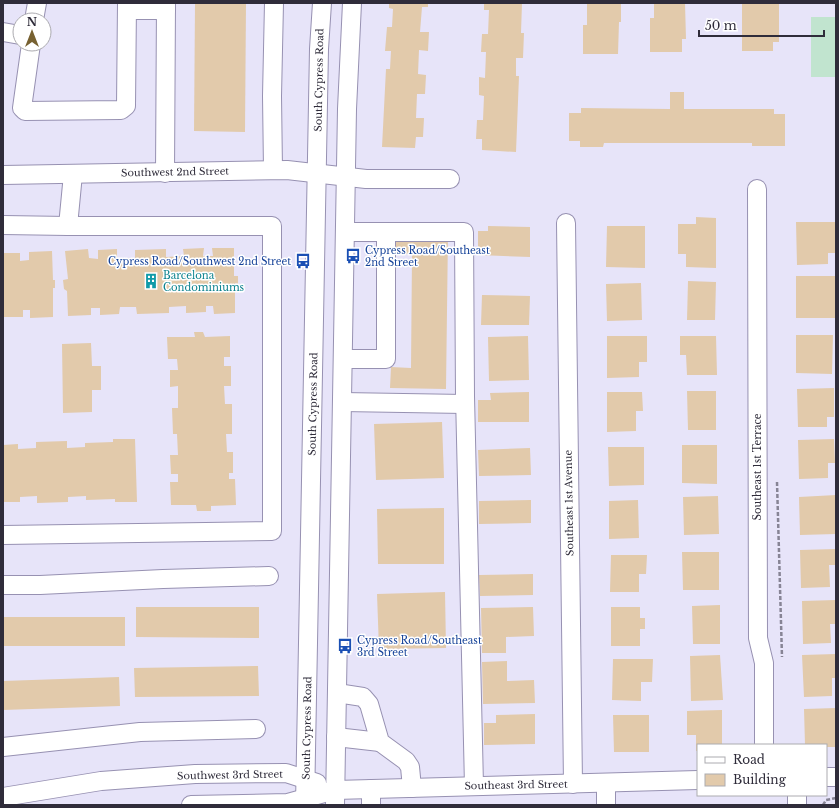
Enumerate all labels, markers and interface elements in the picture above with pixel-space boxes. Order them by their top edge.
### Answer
north arrow [12,12,52,52]
scale bar [699,12,824,38]
text: N [27,15,38,29]
text: 50 m [705,18,737,33]
street label: South Cypress Road [312,28,326,132]
street label: Southwest 2nd Street [121,165,229,179]
place label: Cypress Road/Southeast 2nd Street [365,244,490,269]
bus stop icon: Cypress Road/Southeast 2nd Street [344,247,362,265]
bus stop icon: Cypress Road/Southwest 2nd Street [294,252,312,270]
place label: Cypress Road/Southwest 2nd Street [108,255,291,268]
place label: Barcelona Condominiums [163,269,245,294]
building icon: Barcelona Condominiums [142,272,160,290]
street label: South Cypress Road [306,352,320,456]
street label: Southeast 1st Terrace [751,413,764,521]
street label: Southeast 1st Avenue [562,450,576,556]
place label: Cypress Road/Southeast 3rd Street [357,634,482,659]
bus stop icon: Cypress Road/Southeast 3rd Street [336,637,354,655]
street label: South Cypress Road [300,676,314,780]
legend [697,744,827,796]
text: Road [733,752,765,767]
street label: Southwest 3rd Street [177,768,283,782]
text: Building [733,772,787,787]
street label: Southeast 3rd Street [464,778,568,792]

